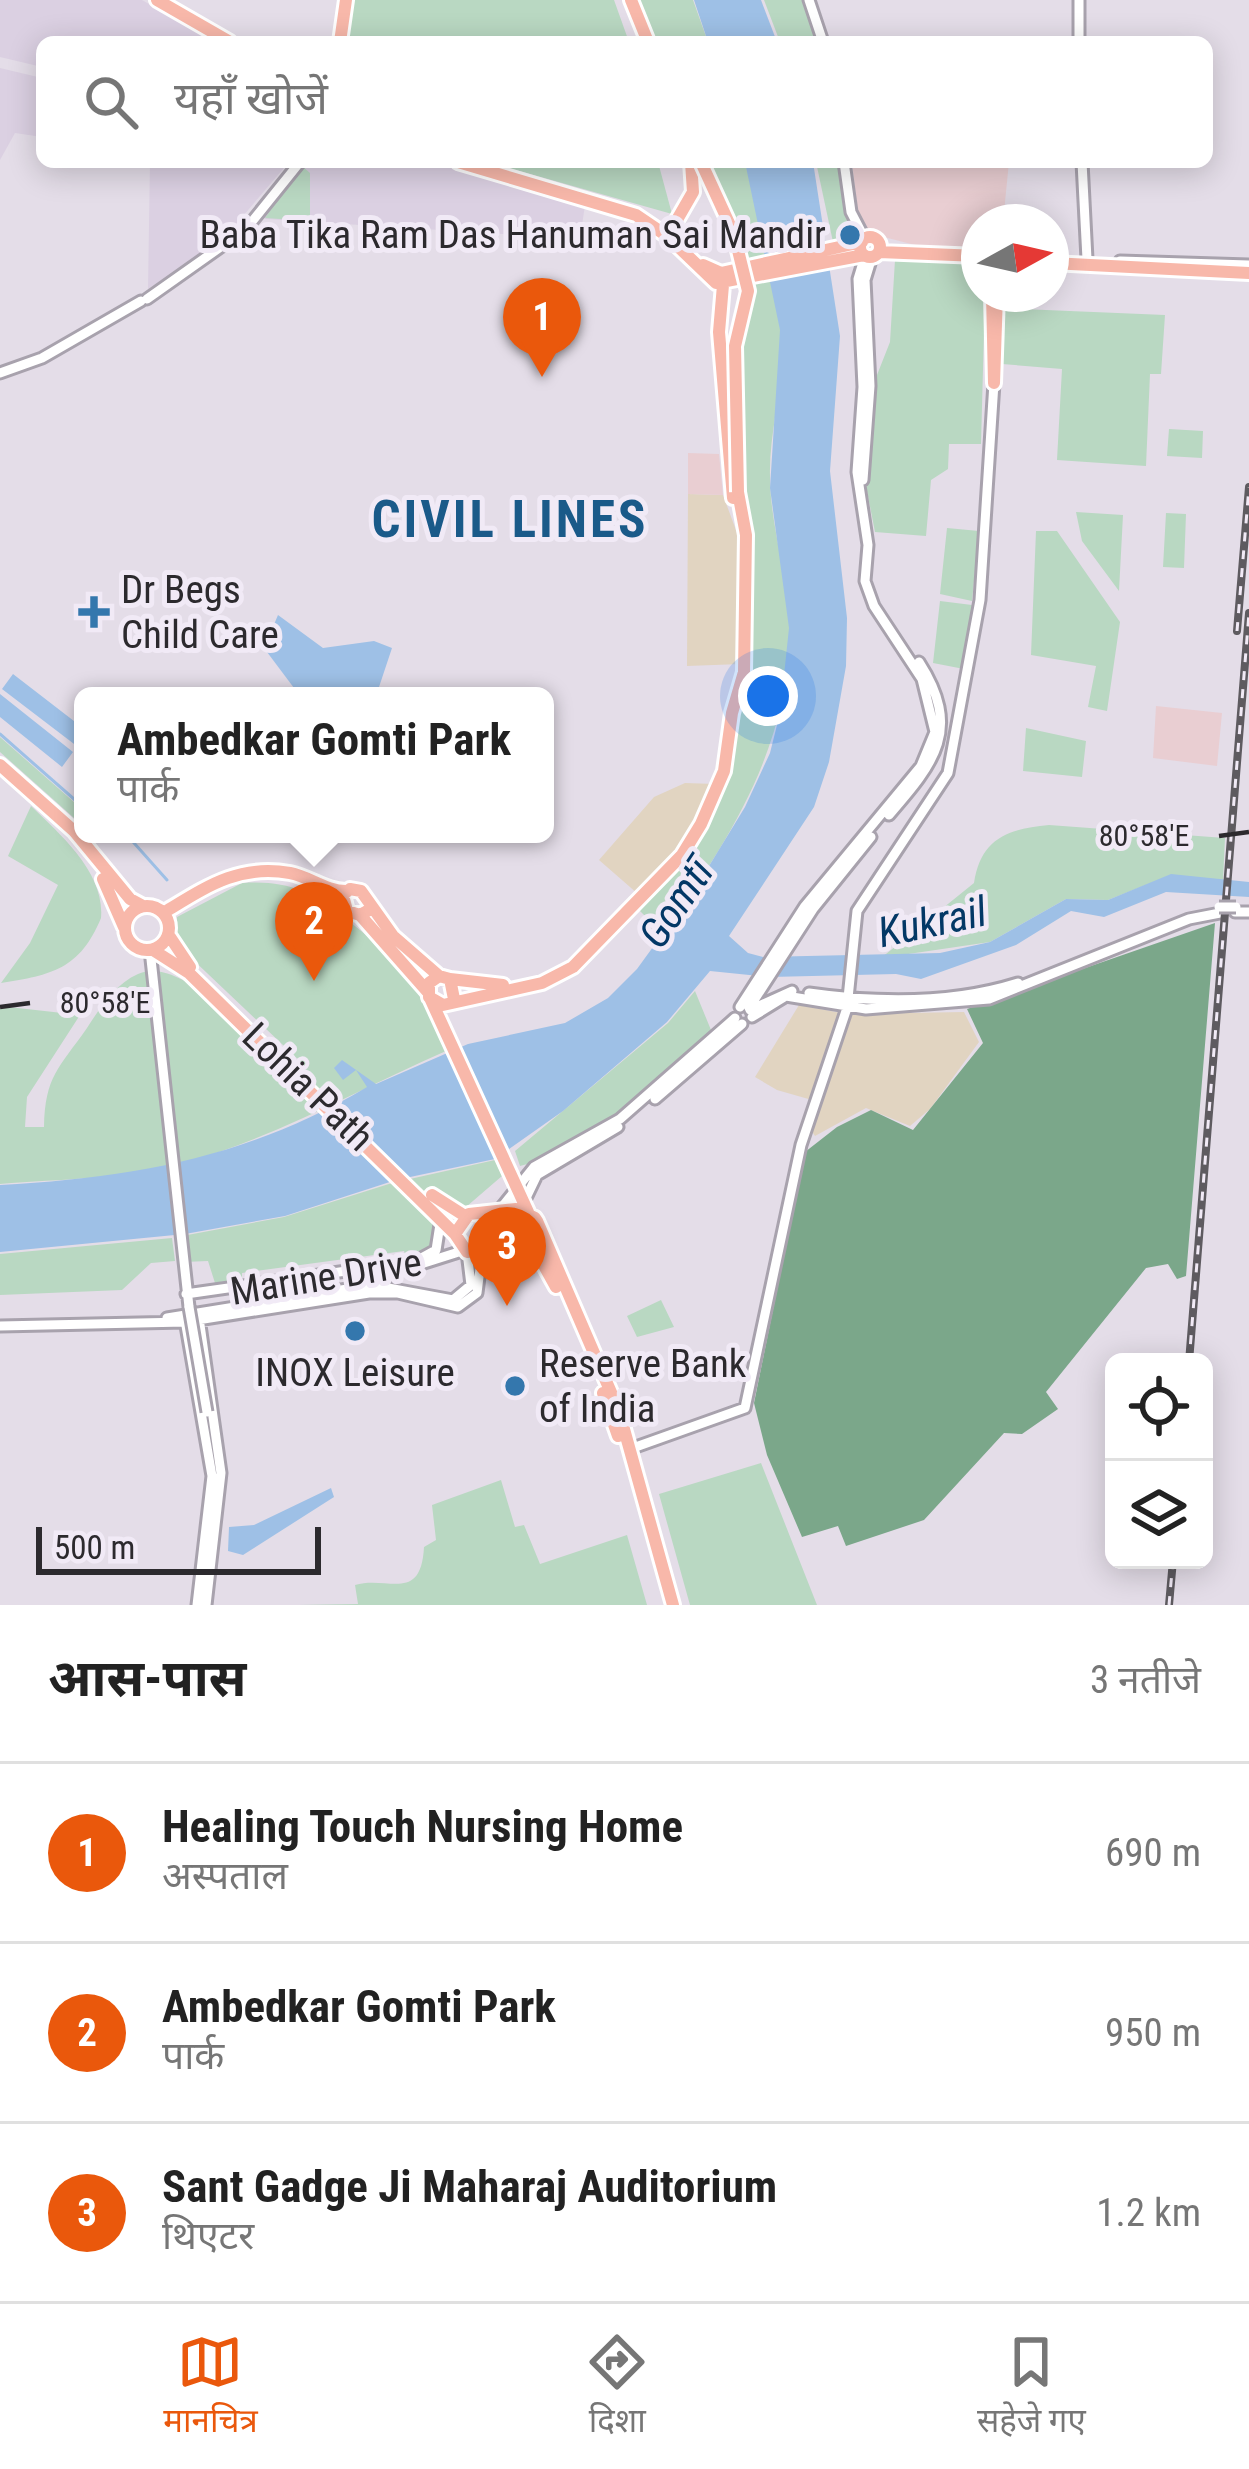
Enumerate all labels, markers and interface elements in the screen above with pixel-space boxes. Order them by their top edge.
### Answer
search box [36,36,1213,168]
icon: search [78,69,144,135]
text: यहाँ खोजें [174,72,328,125]
north arrow [961,204,1069,312]
place label: Baba Tika Ram Das Hanuman Sai Mandir [200,212,826,258]
marker: Baba Tika Ram Das Hanuman Sai Mandir [837,222,863,248]
pin: 1 [503,278,581,377]
district label: CIVIL LINES [371,490,649,549]
place label: Dr Begs Child Care [121,567,279,658]
marker: Dr Begs Child Care [78,596,110,628]
your location [738,666,798,726]
popup [74,687,554,843]
text: Ambedkar Gomti Park [117,713,511,766]
text: पार्क [117,766,179,812]
text: 80°58'E [1099,818,1189,853]
water label: Gomtī [629,846,726,957]
pin: 2 [275,882,353,981]
water label: Kukrail [873,887,991,957]
text: 80°58'E [60,985,150,1020]
street label: Lohia Path [233,1013,383,1161]
pin: 3 [468,1207,546,1306]
street label: Marine Drive [227,1239,425,1315]
marker: INOX Leisure [342,1318,368,1344]
place label: Reserve Bank of India [539,1341,747,1432]
place label: INOX Leisure [255,1350,455,1396]
map controls [1105,1353,1213,1569]
button: locate [1105,1353,1213,1461]
marker: Reserve Bank of India [502,1373,528,1399]
button: layers [1105,1461,1213,1569]
scale bar [36,1521,321,1574]
text: 500 m [54,1528,135,1567]
text: आस-पास [48,1649,246,1708]
text: 3 नतीजे [1090,1657,1201,1703]
text: Healing Touch Nursing Home [162,1800,683,1853]
text: 1 [77,1830,97,1876]
text: 690 m [1105,1830,1201,1876]
text: अस्पताल [162,1853,288,1899]
text: Ambedkar Gomti Park [162,1980,556,2033]
text: 2 [77,2010,97,2056]
text: 950 m [1105,2010,1201,2056]
text: पार्क [162,2033,224,2079]
text: Sant Gadge Ji Maharaj Auditorium [162,2160,777,2213]
text: 3 [77,2190,97,2236]
text: 1.2 km [1096,2190,1201,2236]
text: थिएटर [162,2213,254,2259]
tab: मानचित्र [163,2329,258,2445]
tab: दिशा [584,2329,650,2445]
tab: सहेजे गए [977,2329,1086,2445]

